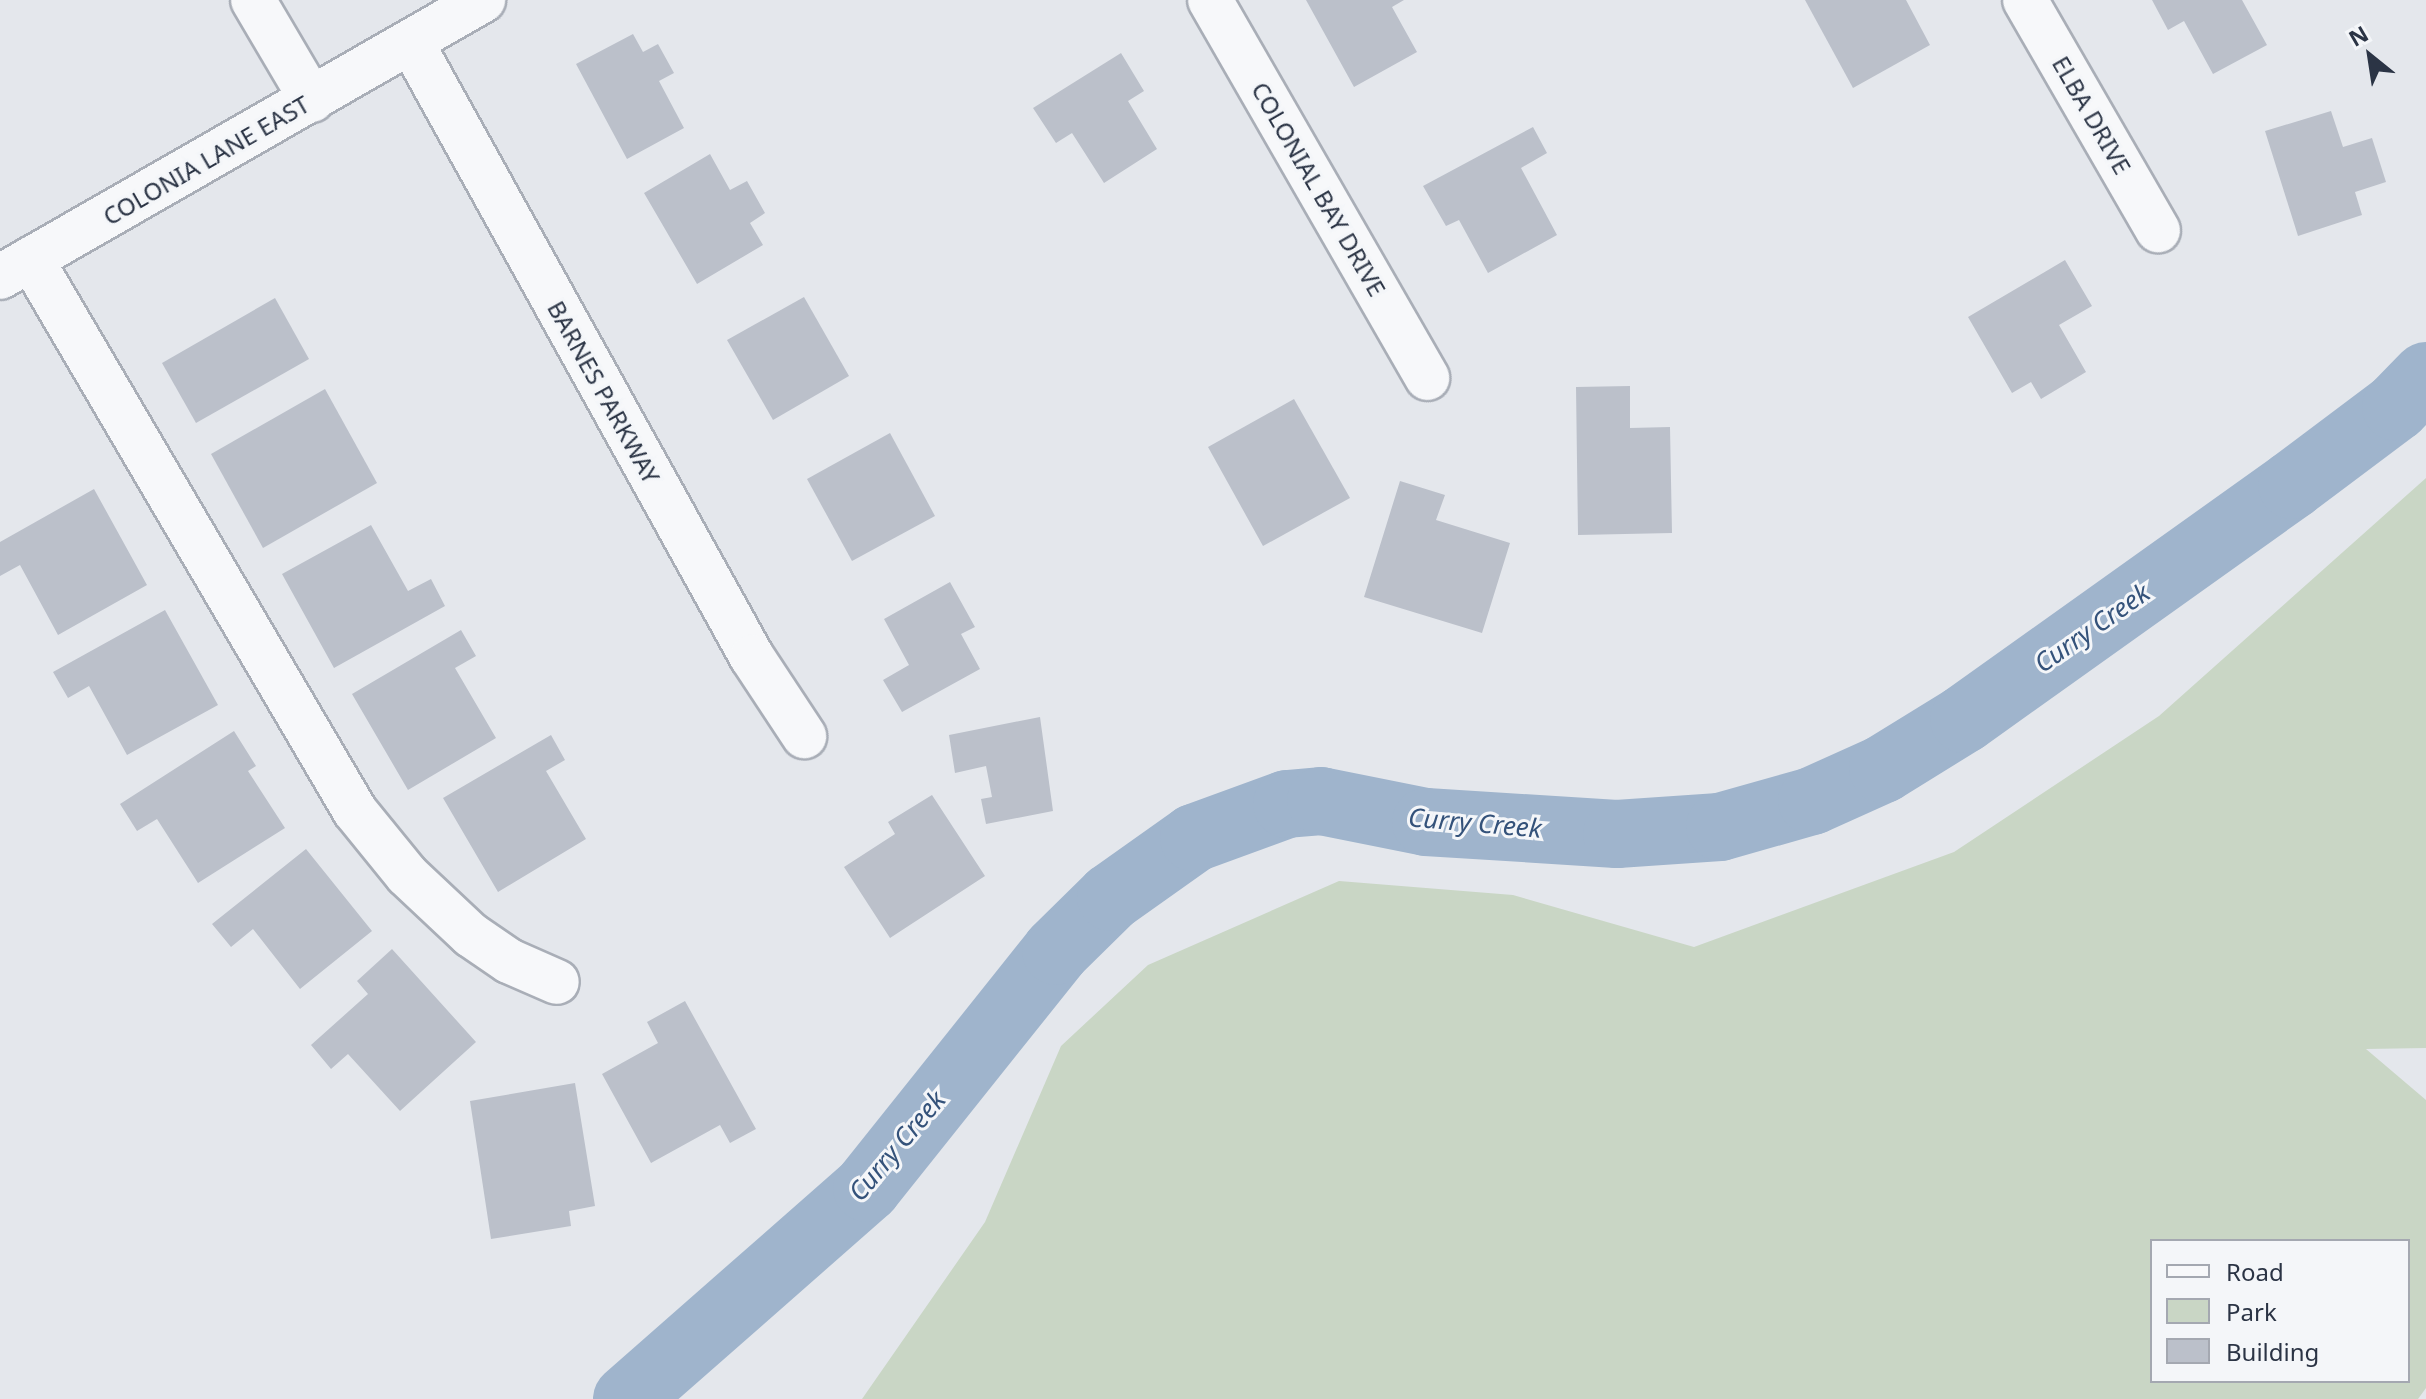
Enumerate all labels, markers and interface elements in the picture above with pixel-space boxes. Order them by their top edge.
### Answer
north arrow [2330,16,2410,96]
text: N [2343,18,2373,53]
street label: ELBA DRIVE [2047,51,2137,179]
street label: COLONIAL BAY DRIVE [1246,77,1392,301]
street label: COLONIA LANE EAST [98,89,314,231]
street label: BARNES PARKWAY [542,296,666,488]
water label: Curry Creek [2028,577,2156,679]
water label: Curry Creek [1407,802,1543,844]
water label: Curry Creek [842,1085,952,1207]
legend [2150,1239,2410,1383]
text: Road [2226,1255,2284,1288]
text: Park [2226,1295,2277,1328]
text: Building [2226,1335,2319,1368]

